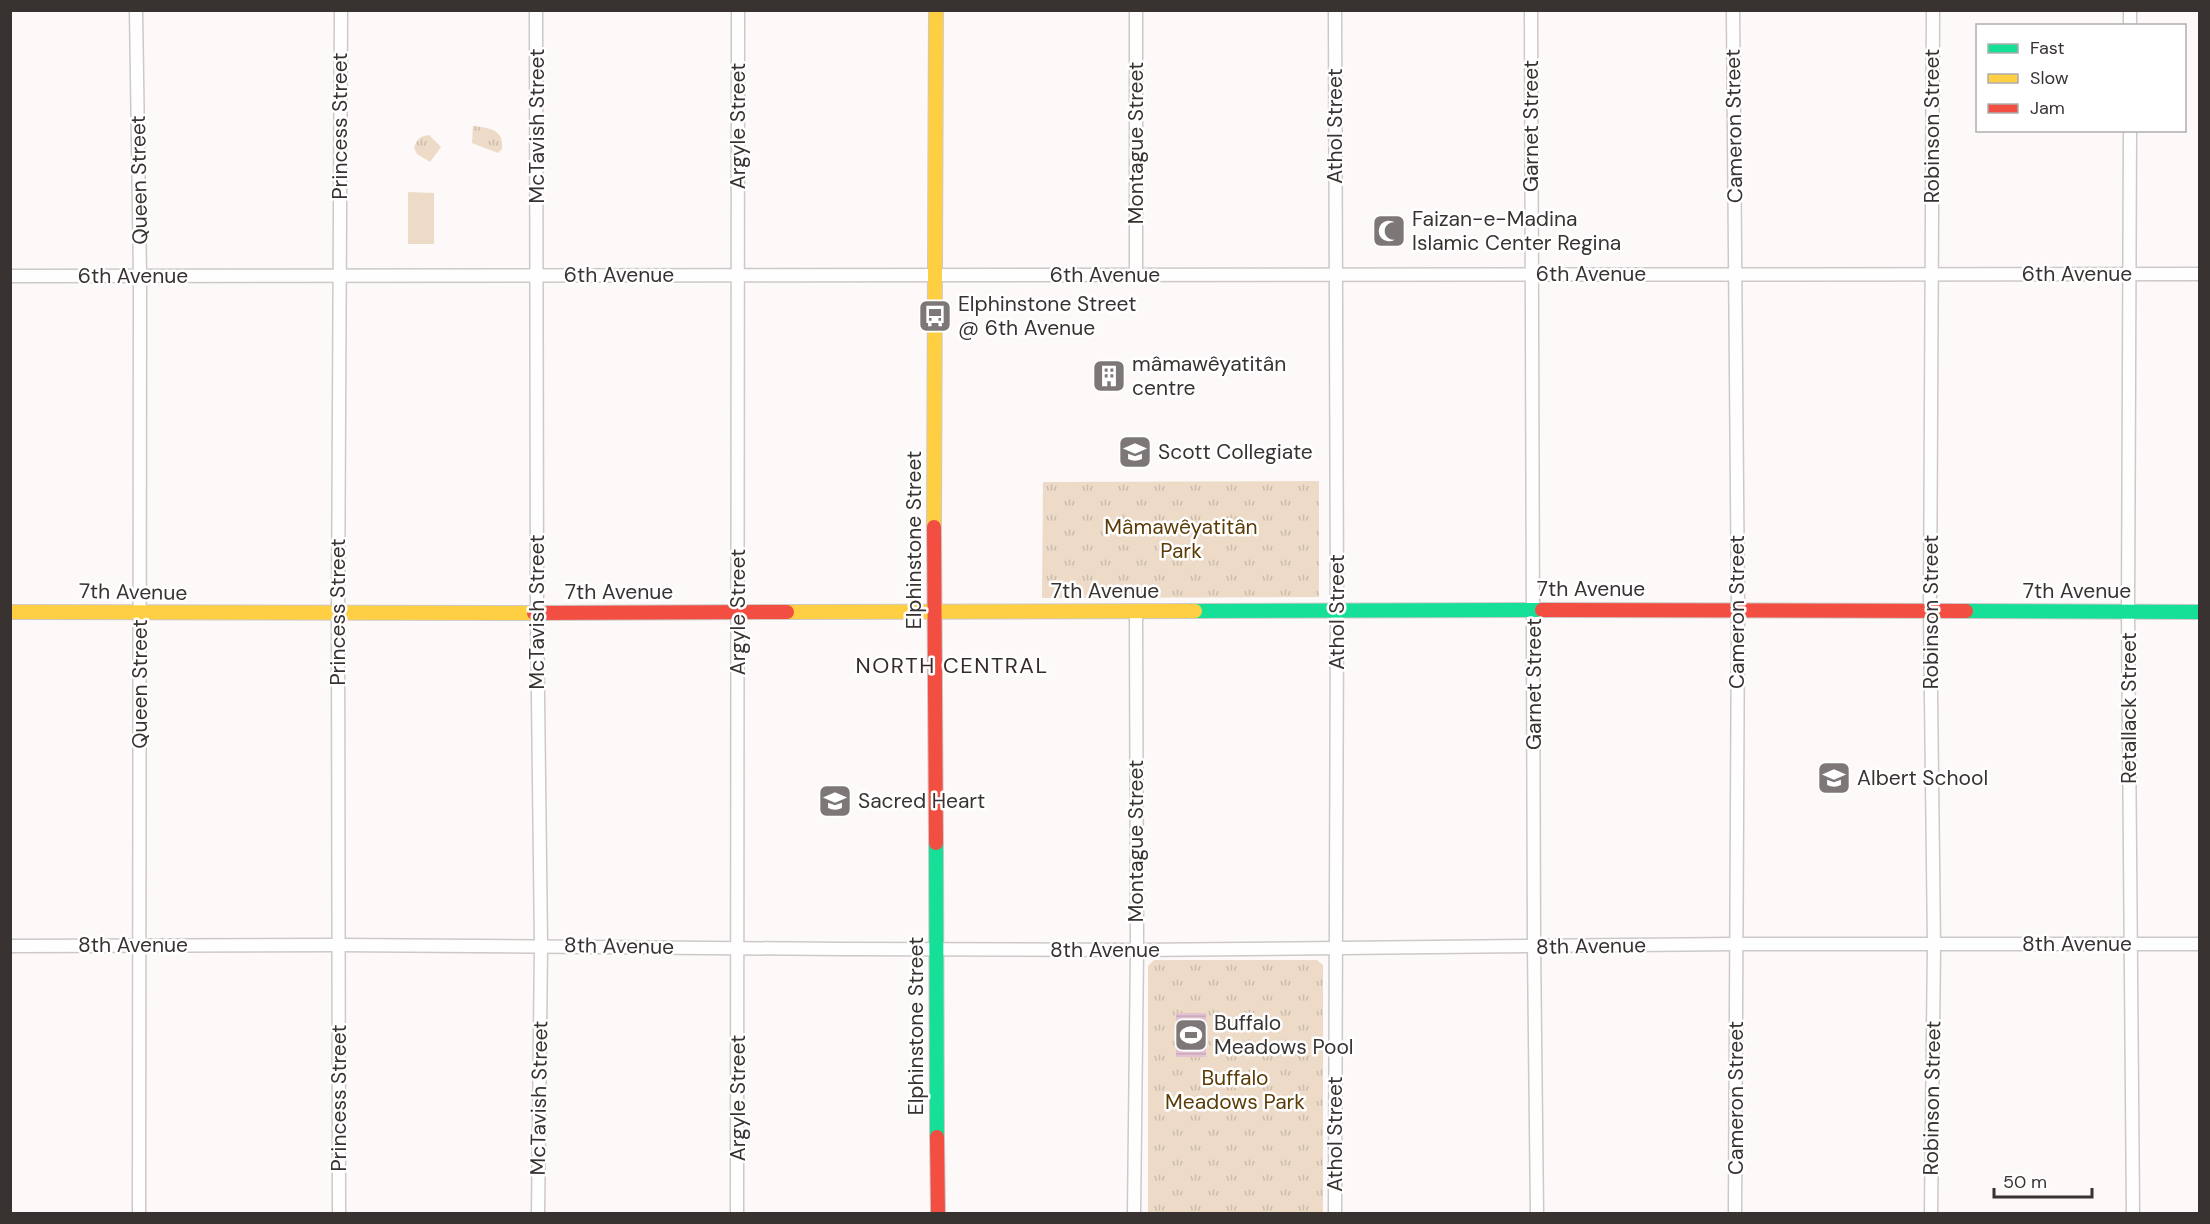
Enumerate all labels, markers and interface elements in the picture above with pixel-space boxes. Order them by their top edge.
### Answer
legend [1976,24,2186,132]
text: Fast [2030,36,2065,60]
street label: McTavish Street [523,49,551,203]
street label: Cameron Street [1719,49,1749,203]
street label: Robinson Street [1918,49,1946,203]
street label: Princess Street [326,52,354,200]
street label: Garnet Street [1517,60,1545,192]
street label: Montague Street [1122,62,1150,224]
street label: Argyle Street [724,63,752,189]
text: Slow [2030,66,2069,90]
street label: Athol Street [1321,68,1349,184]
text: Jam [2030,96,2065,120]
street label: Queen Street [124,115,154,245]
place label: Faizan-e-Madina Islamic Center Regina [1412,205,1621,257]
mosque icon: Faizan-e-Madina Islamic Center Regina [1371,213,1407,249]
street label: 6th Avenue [1536,260,1646,288]
street label: 6th Avenue [2022,260,2132,288]
street label: 6th Avenue [564,261,674,289]
street label: 6th Avenue [1050,261,1160,289]
street label: 6th Avenue [78,262,188,290]
place label: Elphinstone Street @ 6th Avenue [958,290,1136,342]
bus stop icon: Elphinstone Street @ 6th Avenue [917,298,953,334]
place label: mâmawêyatitân centre [1132,350,1286,402]
building icon: mâmawêyatitân centre [1091,358,1127,394]
school or university icon: Scott Collegiate [1117,434,1153,470]
place label: Scott Collegiate [1158,438,1313,466]
street label: Elphinstone Street [900,451,928,629]
park label: Mâmawêyatitân Park [1104,513,1258,565]
street label: McTavish Street [523,535,551,689]
street label: Cameron Street [1723,535,1751,689]
street label: Robinson Street [1917,535,1945,689]
street label: Princess Street [324,538,352,686]
street label: Argyle Street [724,549,752,675]
street label: Athol Street [1323,554,1351,670]
street label: 7th Avenue [1537,575,1645,603]
street label: 7th Avenue [79,577,188,607]
street label: 7th Avenue [1051,577,1159,605]
street label: 7th Avenue [2023,577,2131,605]
street label: 7th Avenue [565,578,673,606]
street label: Garnet Street [1520,618,1548,750]
street label: Queen Street [126,619,154,749]
street label: Retallack Street [2115,632,2143,784]
district label: NORTH CENTRAL [856,651,1049,680]
street label: Montague Street [1122,760,1150,922]
school or university icon: Albert School [1816,760,1852,796]
place label: Albert School [1857,764,1988,792]
school or university icon: Sacred Heart [817,783,853,819]
place label: Sacred Heart [858,787,985,815]
street label: 8th Avenue [2022,930,2132,958]
street label: 8th Avenue [78,931,188,959]
street label: 8th Avenue [564,931,674,961]
street label: 8th Avenue [1536,931,1646,961]
street label: 8th Avenue [1050,936,1160,964]
street label: Elphinstone Street [902,937,930,1115]
place label: Buffalo Meadows Pool [1214,1009,1354,1061]
sports icon: Buffalo Meadows Pool [1173,1017,1209,1053]
street label: McTavish Street [524,1020,554,1176]
street label: Robinson Street [1917,1020,1947,1176]
street label: Cameron Street [1722,1021,1750,1175]
street label: Princess Street [325,1024,353,1172]
street label: Argyle Street [724,1035,752,1161]
park label: Buffalo Meadows Park [1165,1064,1305,1116]
street label: Athol Street [1321,1076,1349,1192]
scale bar [1994,1161,2092,1199]
text: 50 m [2003,1170,2047,1194]

